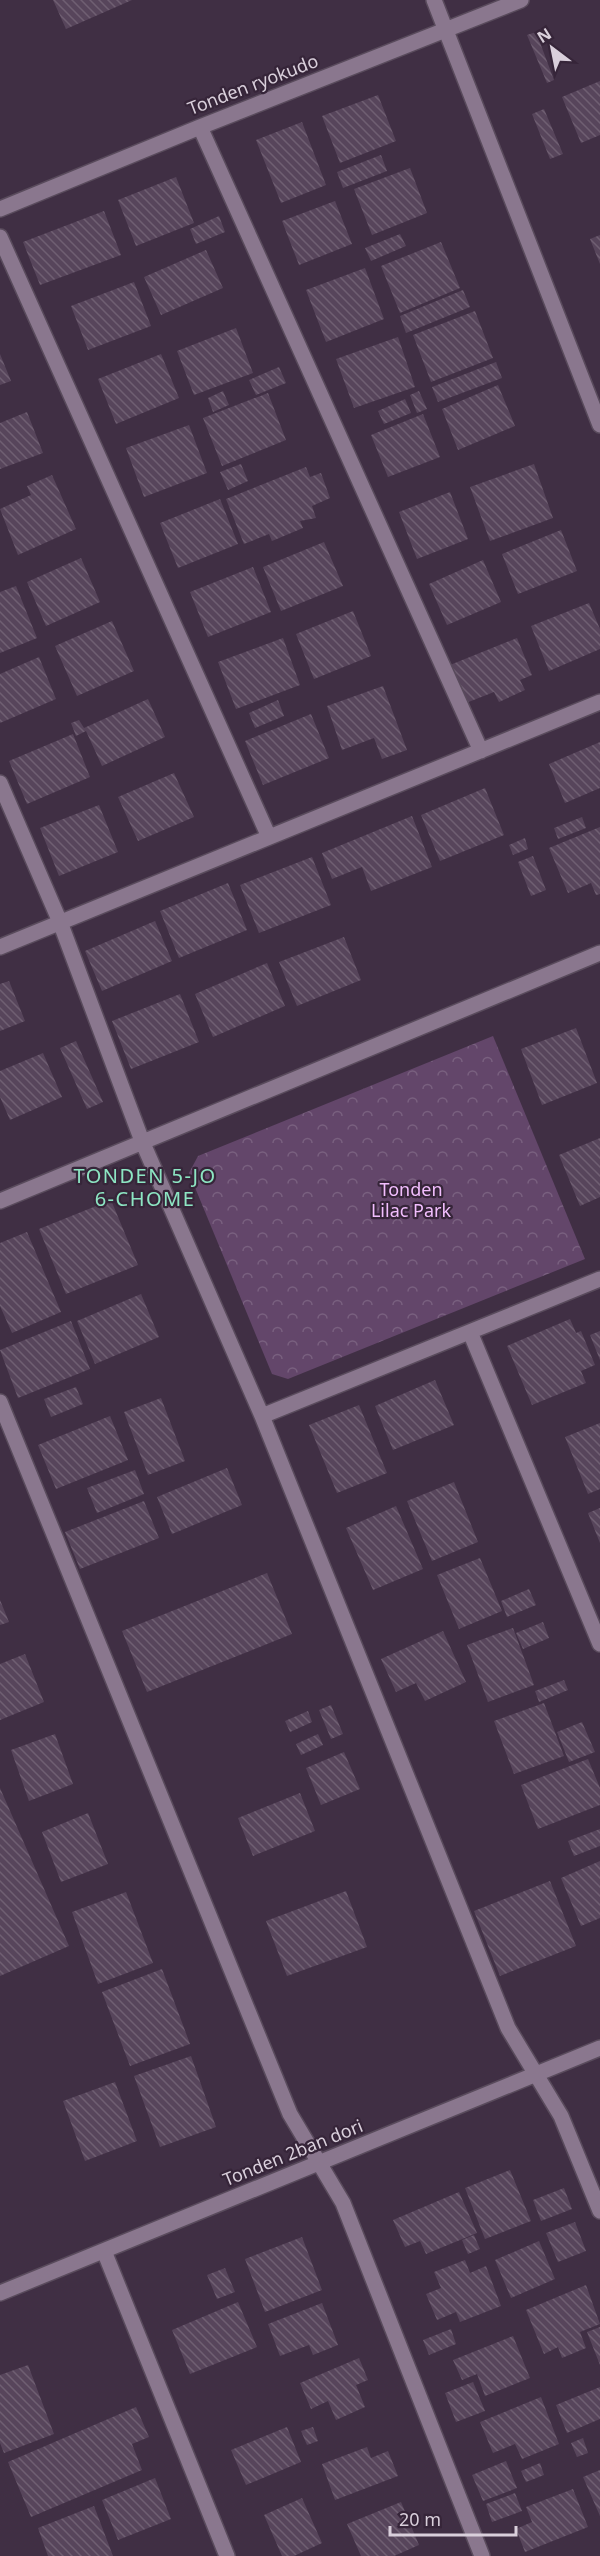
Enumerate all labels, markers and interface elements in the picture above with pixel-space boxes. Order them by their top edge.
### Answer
north arrow [522,18,582,78]
text: N [533,23,555,48]
street label: Tonden ryokudo [184,48,321,120]
district label: TONDEN 5-JO 6-CHOME [73,1162,217,1212]
park label: Tonden Lilac Park [371,1177,451,1222]
street label: Tonden 2ban dori [219,2113,366,2191]
scale bar [390,2499,516,2537]
text: 20 m [399,2507,441,2531]

